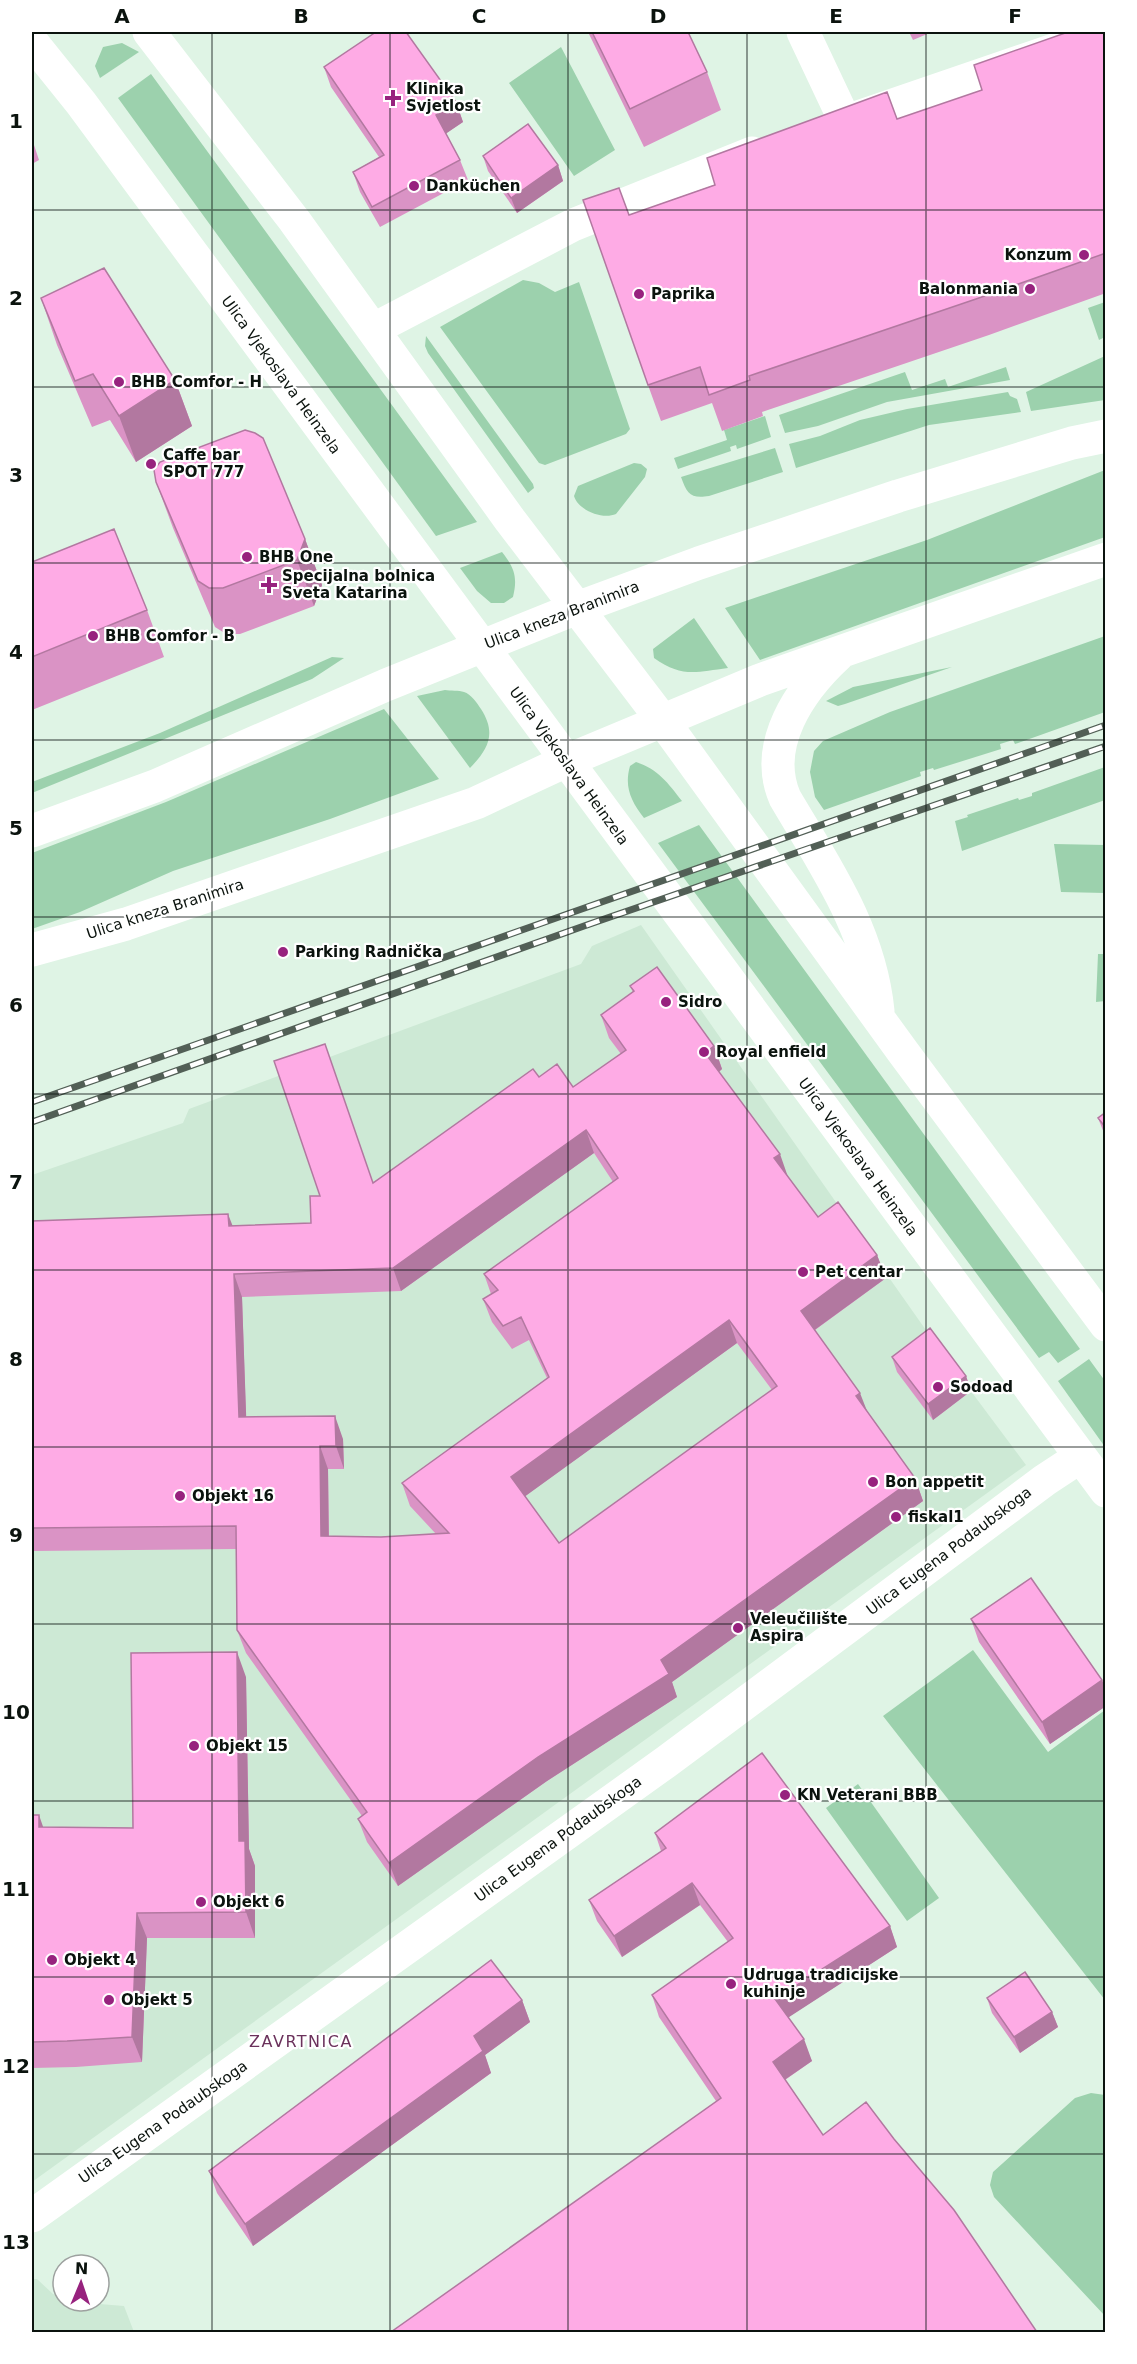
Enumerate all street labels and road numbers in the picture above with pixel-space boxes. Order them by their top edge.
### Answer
street label: Ulica Vjekoslava Heinzela [218,292,344,458]
street label: Ulica kneza Branimira [482,577,642,653]
street label: Ulica Vjekoslava Heinzela [506,683,632,849]
street label: Ulica kneza Branimira [84,875,246,943]
street label: Ulica Vjekoslava Heinzela [795,1074,921,1240]
street label: Ulica Eugena Podaubskoga [863,1483,1035,1619]
street label: Ulica Eugena Podaubskoga [471,1772,645,1906]
street label: Ulica Eugena Podaubskoga [75,2057,251,2187]

